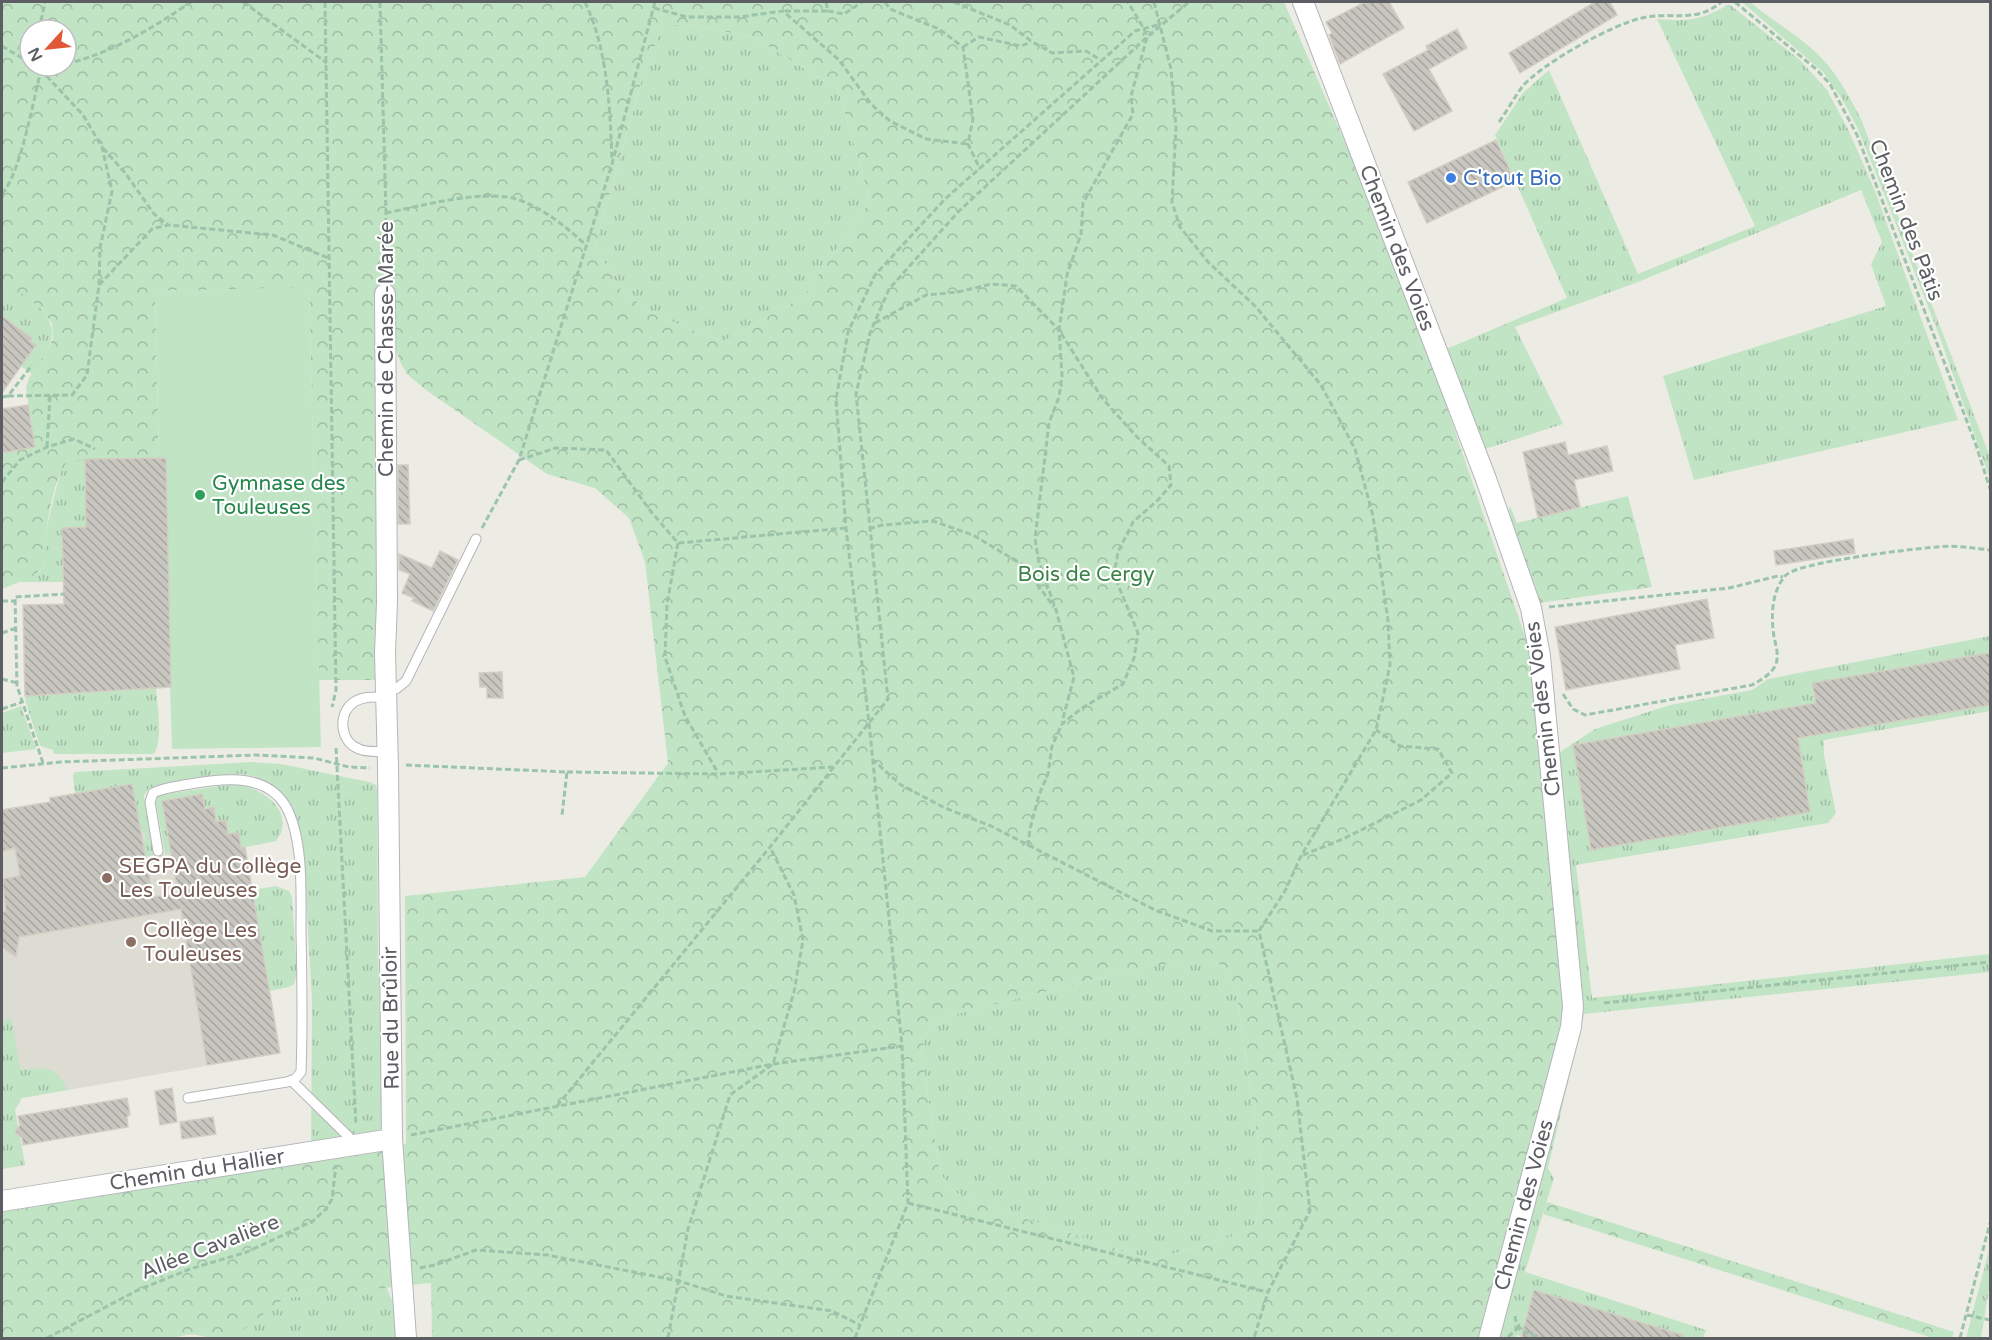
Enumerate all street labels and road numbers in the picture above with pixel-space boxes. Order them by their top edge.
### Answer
street label: Chemin des Pâtis [1864,136,1948,304]
street label: Chemin des Voies [1354,161,1440,335]
street label: Chemin de Chasse-Marée [374,221,399,477]
street label: Chemin des Voies [1520,620,1566,798]
street label: Rue du Brûloir [377,946,405,1090]
street label: Chemin des Voies [1489,1117,1559,1293]
street label: Chemin du Hallier [108,1144,286,1196]
street label: Allée Cavalière [137,1209,283,1285]

